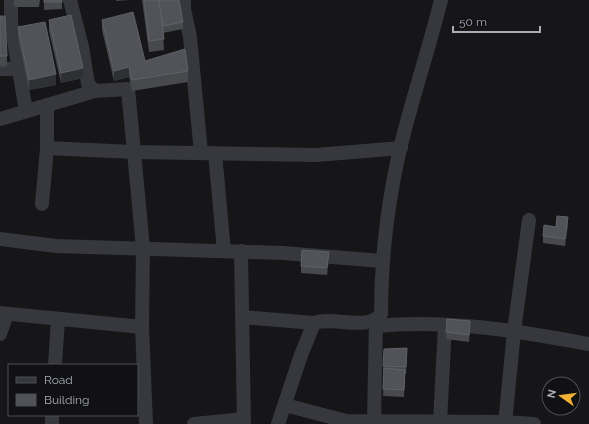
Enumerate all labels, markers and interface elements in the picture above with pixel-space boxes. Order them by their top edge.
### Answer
scale bar [453,8,540,34]
text: 50 m [459,15,487,29]
legend [8,364,138,416]
text: Road [44,373,73,387]
north arrow [541,376,581,416]
text: N [544,388,559,399]
text: Building [44,393,90,407]

